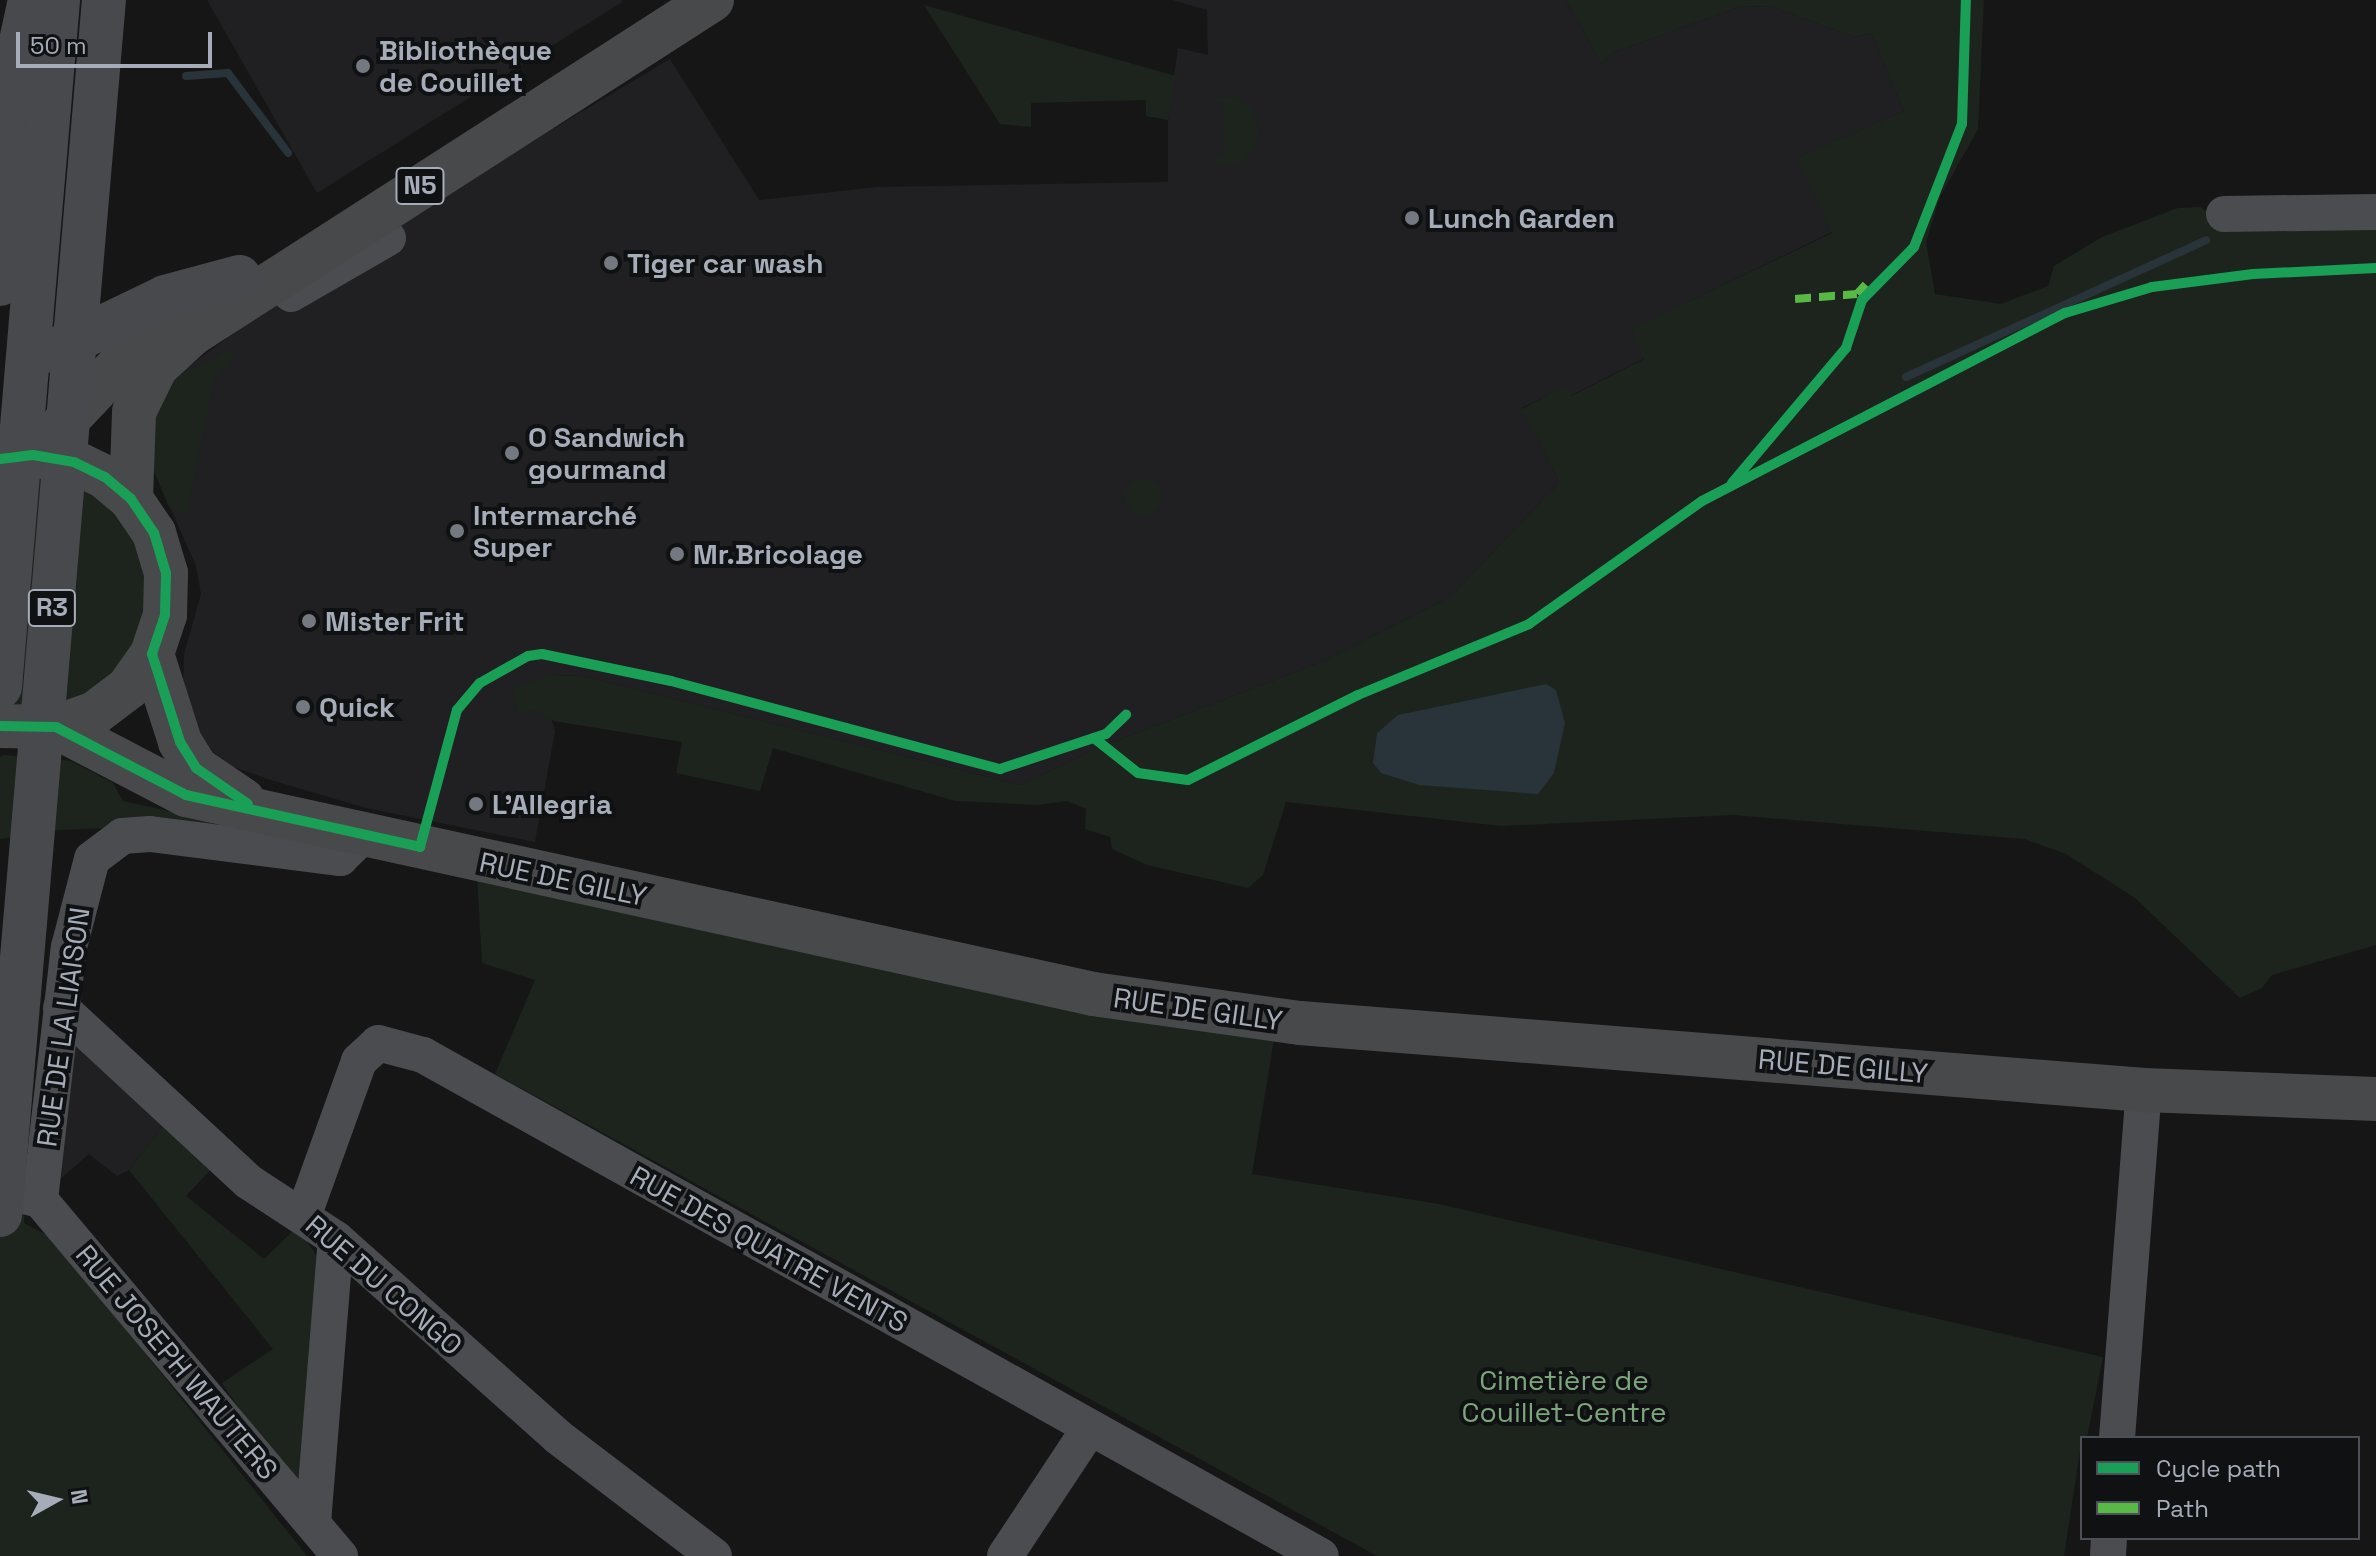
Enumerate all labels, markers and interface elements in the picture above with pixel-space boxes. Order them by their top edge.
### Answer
scale bar [20,16,216,66]
text: 50 m [30,30,87,61]
place label: Bibliothèque de Couillet [379,33,552,99]
marker: Bibliothèque de Couillet [354,57,372,75]
road number: N5 [394,164,446,208]
place label: Lunch Garden [1428,201,1615,235]
marker: Lunch Garden [1403,209,1421,227]
place label: Tiger car wash [627,246,824,280]
marker: Tiger car wash [602,254,620,272]
place label: O Sandwich gourmand [528,420,685,486]
marker: O Sandwich gourmand [503,444,521,462]
place label: Intermarché Super [473,498,637,564]
marker: Intermarché Super [448,522,466,540]
place label: Mr.Bricolage [693,537,863,571]
marker: Mr.Bricolage [668,545,686,563]
road number: R3 [26,586,78,630]
place label: Mister Frit [325,604,464,638]
marker: Mister Frit [300,612,318,630]
place label: Quick [319,690,395,724]
marker: Quick [294,698,312,716]
place label: L'Allegria [492,787,612,821]
marker: L'Allegria [467,795,485,813]
street label: RUE DE GILLY [476,845,650,913]
street label: RUE DE LA LIAISON [30,905,96,1149]
street label: RUE DE GILLY [1111,981,1285,1037]
street label: RUE DE GILLY [1757,1042,1929,1090]
street label: RUE DES QUATRE VENTS [624,1159,914,1339]
street label: RUE DU CONGO [299,1208,469,1362]
street label: RUE JOSEPH WAUTERS [69,1238,285,1486]
park label: Cimetière de Couillet-Centre [1461,1363,1667,1429]
legend [2080,1436,2360,1540]
text: Cycle path [2156,1453,2281,1484]
north arrow [16,1460,96,1540]
text: N [65,1487,95,1506]
text: Path [2156,1493,2209,1524]

